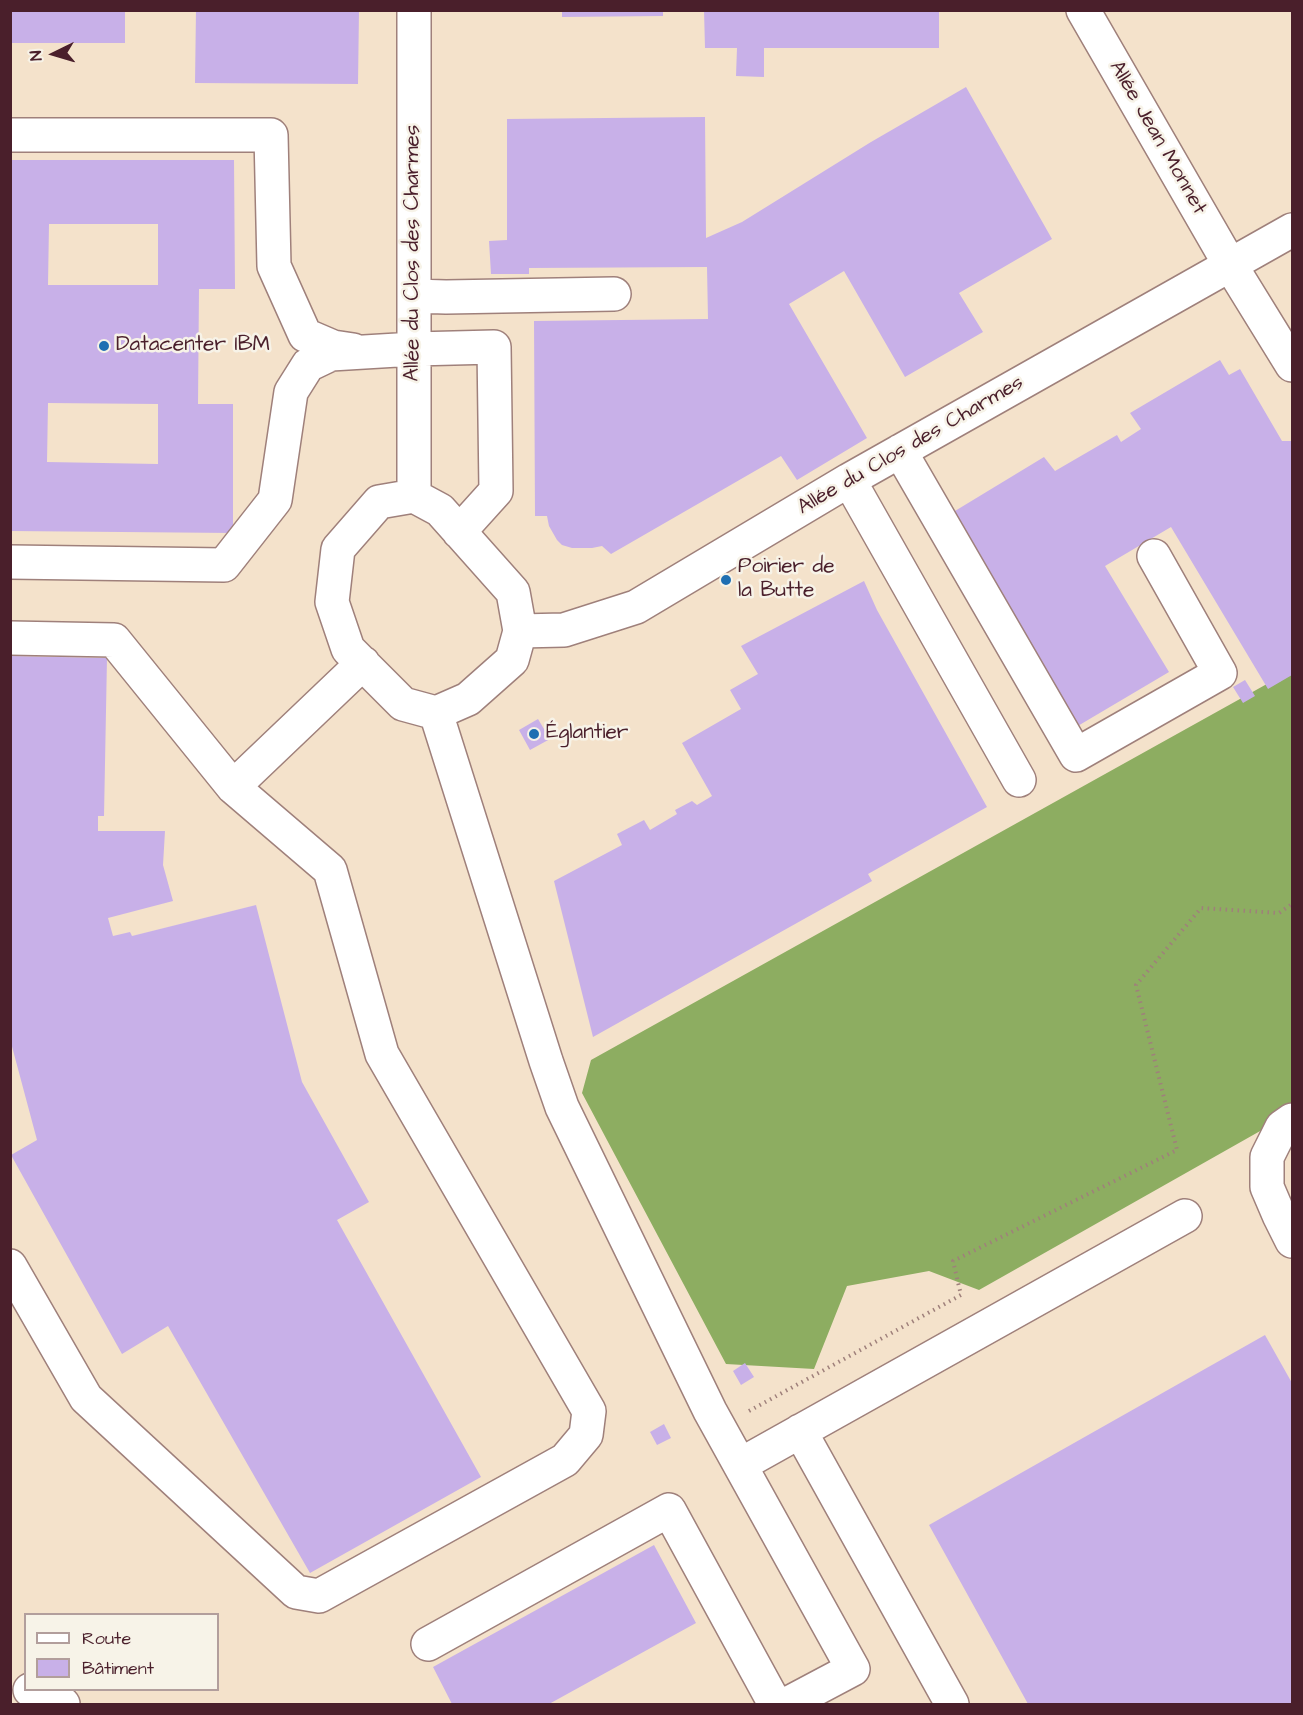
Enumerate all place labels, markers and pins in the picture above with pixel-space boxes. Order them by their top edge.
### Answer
place label: Datacenter IBM [116,333,270,359]
marker: Datacenter IBM [97,339,111,353]
place label: Poirier de la Butte [738,555,835,605]
marker: Poirier de la Butte [719,573,733,587]
place label: Églantier [546,721,628,747]
marker: Églantier [527,727,541,741]

